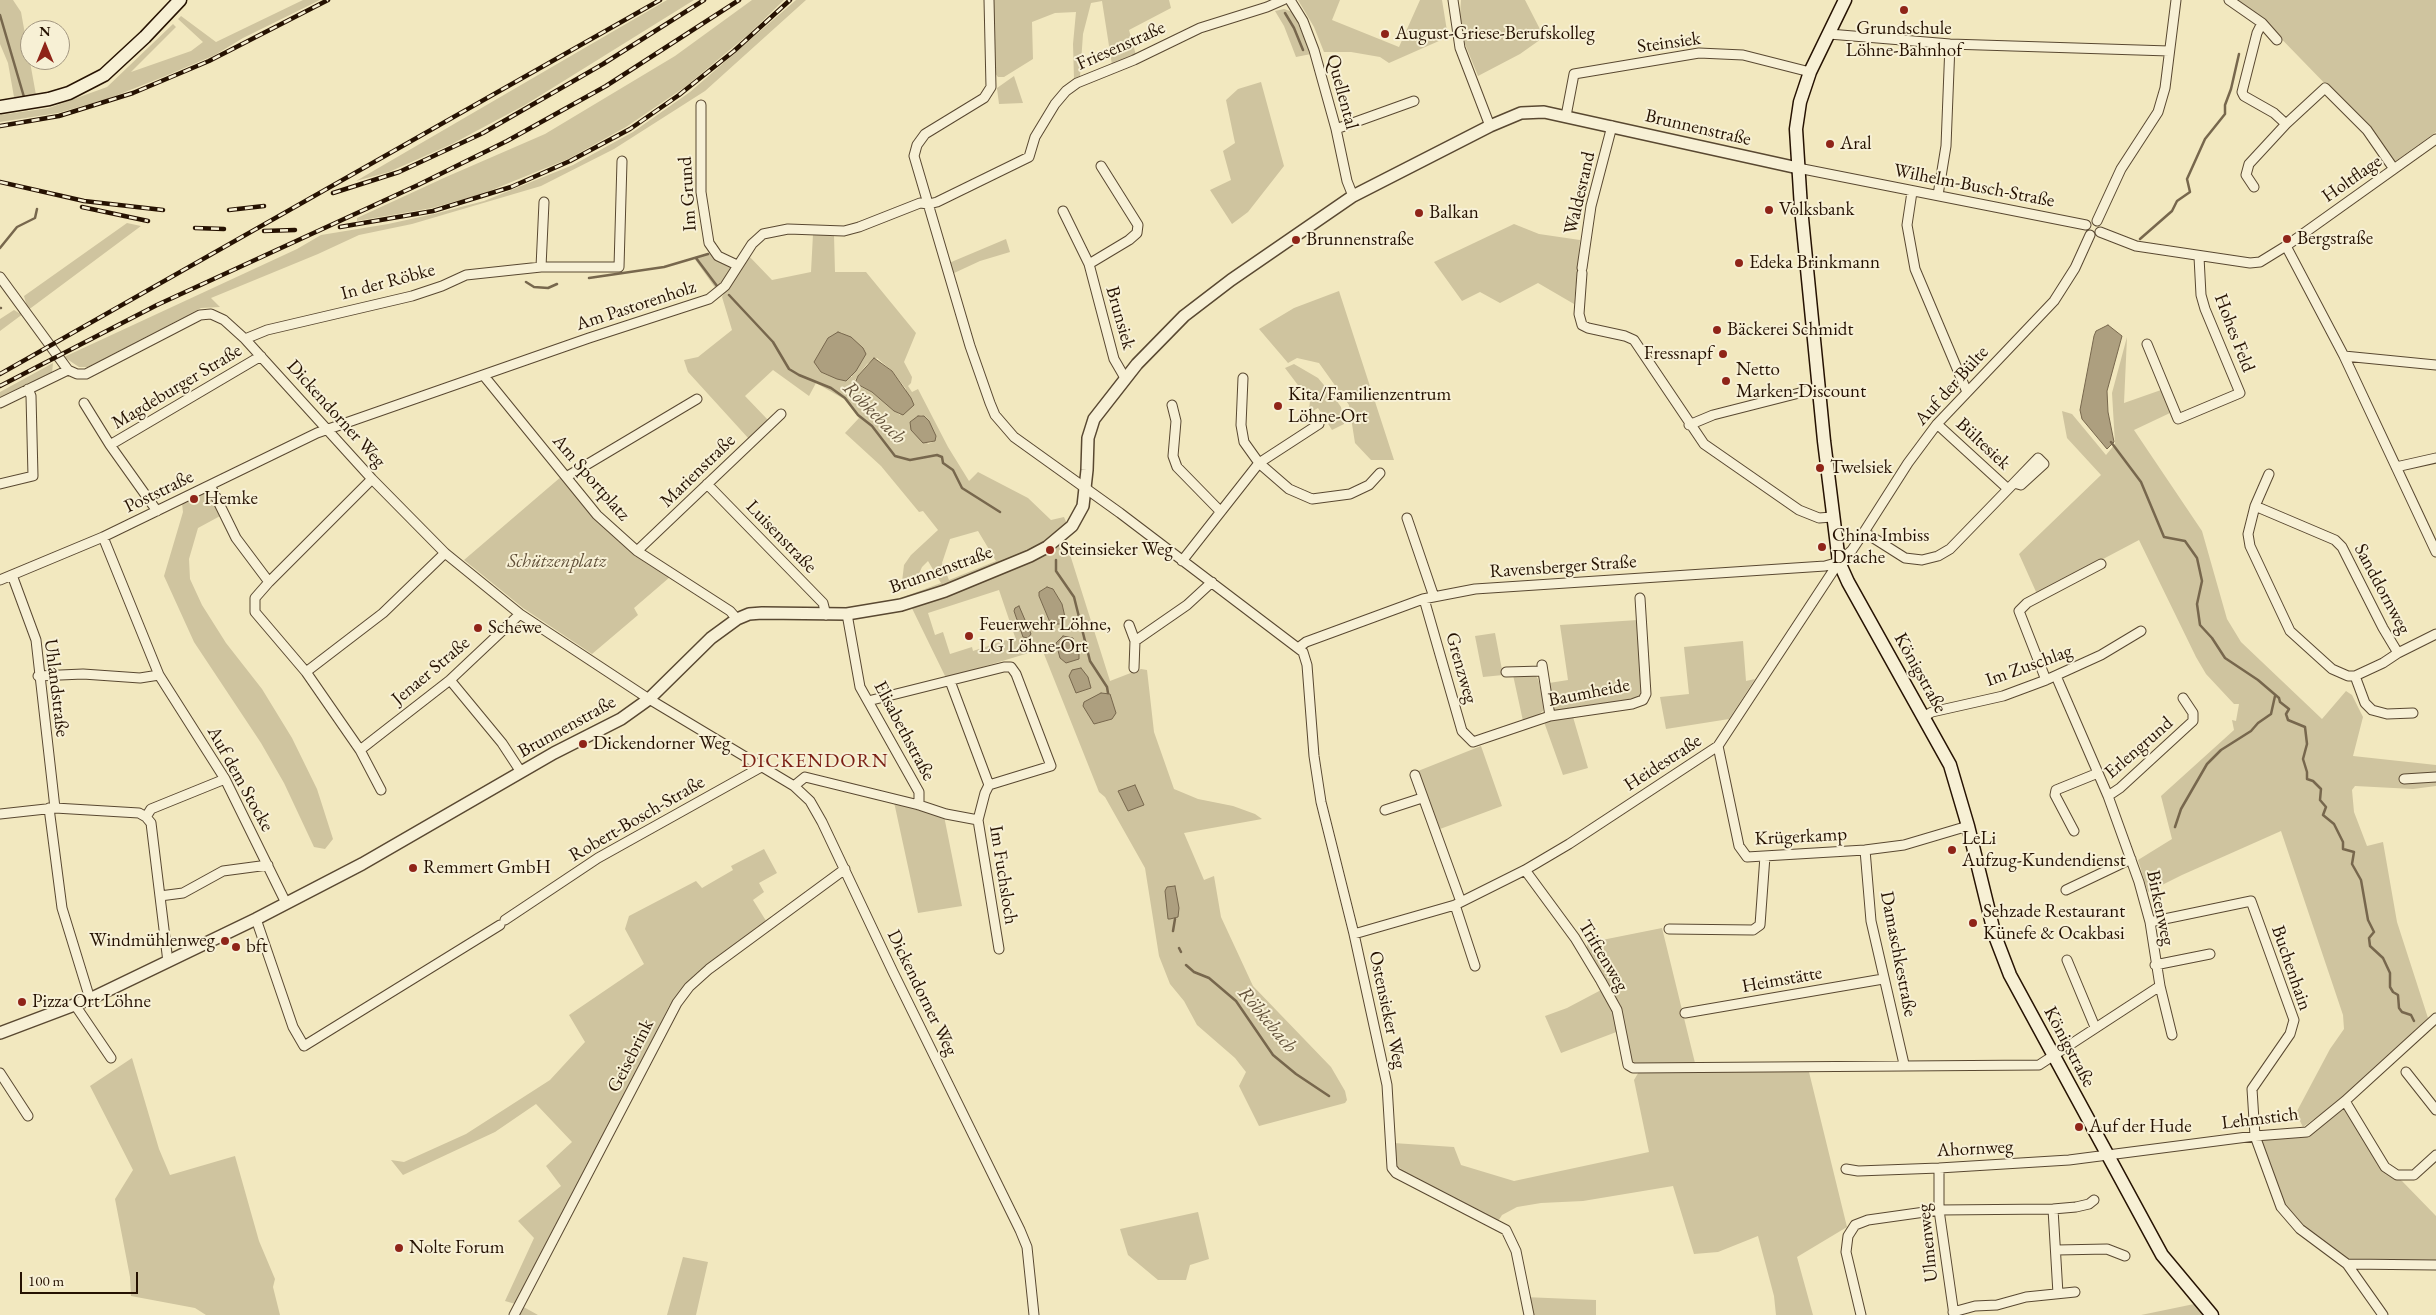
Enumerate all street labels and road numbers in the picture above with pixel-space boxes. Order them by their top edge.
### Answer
street label: Friesenstraße [1073,16,1169,76]
street label: Steinsiek [1636,27,1702,59]
street label: Quellental [1321,52,1363,132]
street label: Brunnenstraße [1643,105,1753,151]
street label: Waldesrand [1559,149,1601,237]
street label: Holtflage [2318,150,2386,208]
street label: Im Grund [674,156,702,232]
street label: Wilhelm-Busch-Straße [1891,159,2057,213]
street label: In der Röbke [339,259,437,305]
street label: Am Pastorenholz [573,276,699,336]
street label: Brunsiek [1100,284,1140,352]
street label: Hohes Feld [2209,290,2259,376]
street label: Magdeburger Straße [108,339,246,435]
street label: Auf der Bülte [1910,341,1994,431]
street label: Dickendorner Weg [282,355,390,473]
street label: Bültesiek [1951,413,2015,475]
street label: Am Sportplatz [547,430,635,526]
street label: Marienstraße [656,430,740,512]
street label: Poststraße [121,466,197,518]
street label: Luisenstraße [741,496,821,578]
street label: Sanddornweg [2349,540,2415,638]
street label: Brunnenstraße [886,541,996,599]
street label: Ravensberger Straße [1489,550,1637,584]
street label: Königstraße [1889,629,1951,717]
street label: Grenzweg [1440,630,1482,706]
street label: Jenaer Straße [387,632,475,710]
street label: Uhlandstraße [39,638,73,738]
street label: Im Zuschlag [1983,640,2075,692]
street label: Baumheide [1546,674,1632,712]
street label: Elisabethstraße [868,677,940,785]
street label: Brunnenstraße [514,691,620,763]
street label: Erlengrund [2100,712,2178,784]
street label: Auf dem Stocke [202,722,278,836]
street label: Heidestraße [1620,730,1706,796]
street label: Robert-Bosch-Straße [565,771,709,867]
street label: Krügerkamp [1754,823,1848,851]
street label: Im Fuchsloch [984,824,1022,926]
street label: Birkenweg [2141,868,2179,948]
street label: Damaschkestraße [1875,889,1921,1019]
street label: Triftenweg [1573,916,1633,996]
street label: Buchenhain [2266,923,2316,1013]
street label: Dickendorner Weg [882,926,962,1060]
street label: Ostensieker Weg [1363,949,1411,1071]
street label: Heimstätte [1740,962,1824,998]
street label: Königstraße [2038,1003,2100,1091]
street label: Geisebrink [603,1016,659,1096]
street label: Lehmstich [2220,1103,2300,1135]
street label: Ahornweg [1936,1136,2014,1162]
street label: Ulmenweg [1913,1203,1943,1283]

